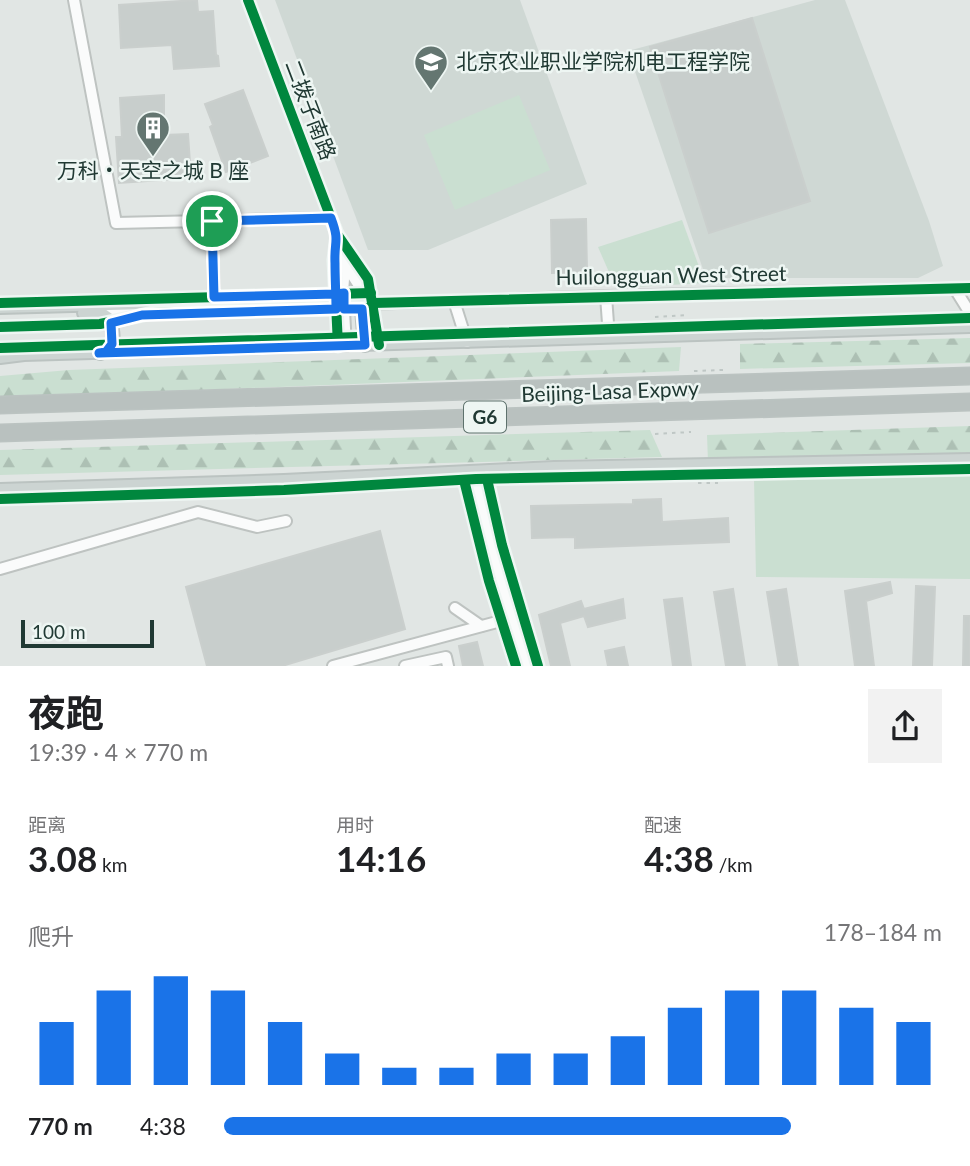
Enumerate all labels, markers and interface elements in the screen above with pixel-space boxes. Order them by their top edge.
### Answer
school or university icon: 北京农业职业学院机电工程学院 [412,43,450,92]
place label: 北京农业职业学院机电工程学院 [456,48,750,73]
street label: 二拨子南路 [281,56,342,163]
building icon: 万科・天空之城 B 座 [134,109,172,158]
place label: 万科・天空之城 B 座 [57,157,249,182]
pin [182,191,242,251]
icon: arrive [193,202,231,240]
street label: Huilongguan West Street [555,260,787,289]
street label: Beijing-Lasa Expwy [521,375,699,406]
road number: G6 [464,402,506,432]
scale bar [21,617,154,648]
text: 100 m [32,620,86,643]
text: 夜跑 [28,689,104,735]
button: share [868,689,942,763]
text: 19:39 · 4 × 770 m [28,738,208,766]
text: 距离 [28,813,66,836]
text: 用时 [336,813,374,836]
text: 配速 [644,813,682,836]
text: 3.08 [28,837,97,879]
text: 14:16 [336,837,426,879]
text: 4:38 [644,837,714,879]
text: km [97,853,127,876]
text: /km [714,853,753,876]
text: 178–184 m [824,918,942,946]
text: 爬升 [28,922,74,950]
text: 770 m [28,1112,93,1140]
text: 4:38 [140,1112,186,1140]

